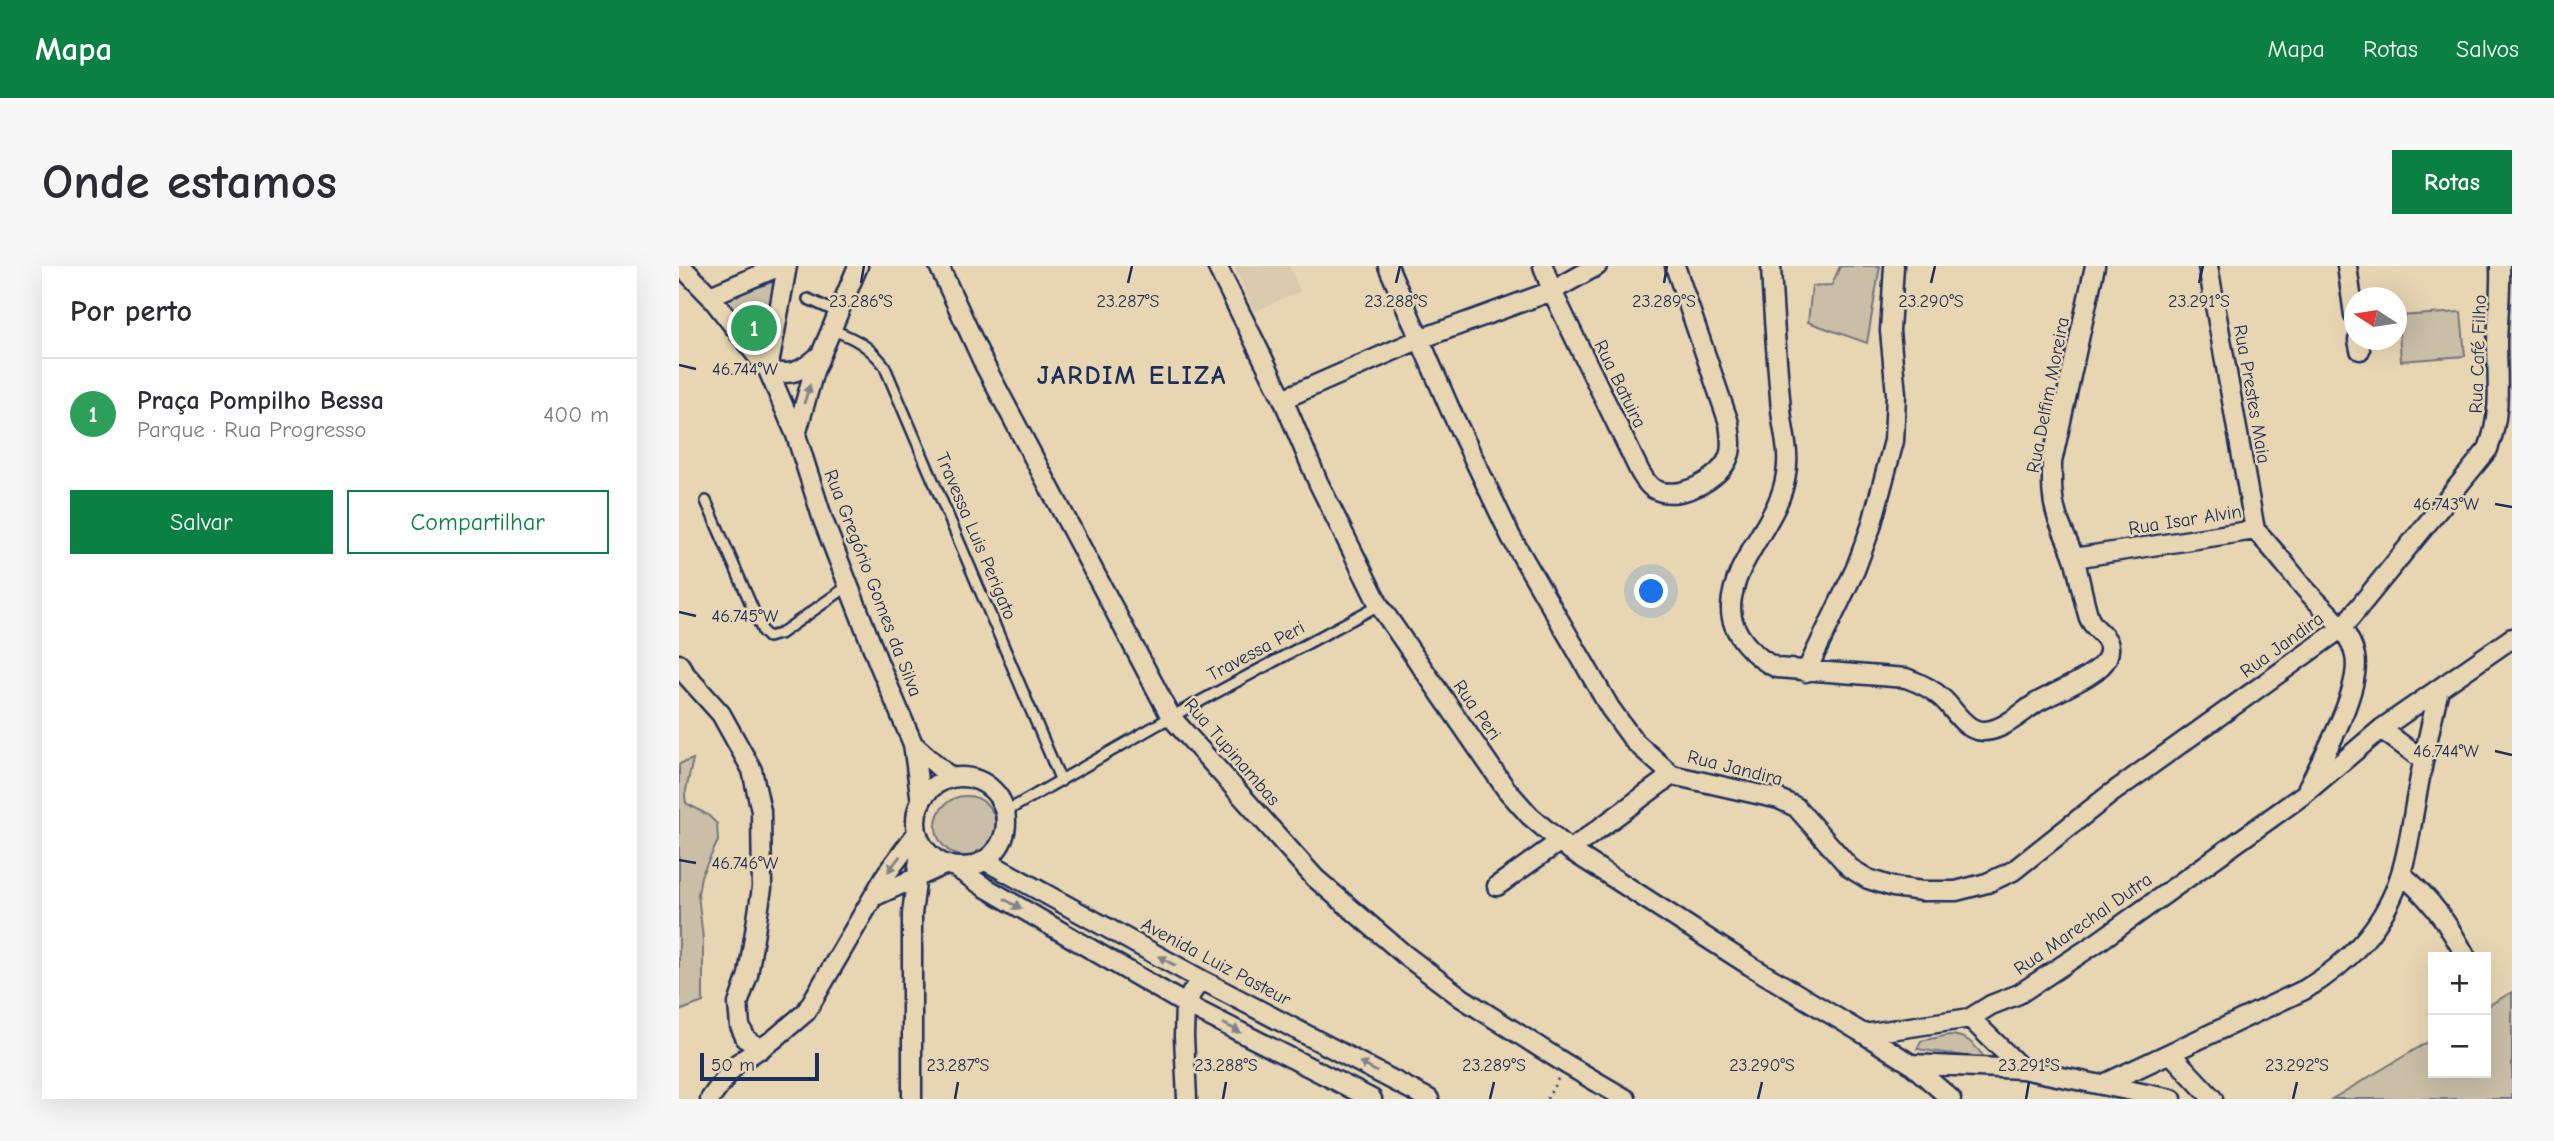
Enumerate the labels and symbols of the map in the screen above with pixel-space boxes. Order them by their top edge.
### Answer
north arrow [2344,287,2407,350]
text: 23.286°S [829,291,893,312]
text: 23.287°S [1097,291,1159,312]
text: 23.288°S [1364,291,1428,312]
text: 23.289°S [1632,291,1696,312]
text: 23.290°S [1898,291,1964,312]
text: 23.291°S [2168,291,2230,312]
street label: Rua Café Filho [2465,294,2491,414]
pin: 1 [731,302,777,354]
street label: Rua Delfim Moreira [2022,315,2074,475]
street label: Rua Prestes Maia [2229,323,2275,465]
street label: Rua Batuira [1589,336,1651,432]
text: 46.744°W [712,359,778,380]
district label: JARDIM ELIZA [1037,361,1227,391]
one-way arrow [802,383,812,404]
street label: Travessa Luis Perigato [931,449,1021,623]
street label: Rua Gregório Gomes da Silva [819,466,927,700]
text: 46.743°W [2413,494,2479,515]
street label: Rua Isar Alvin [2127,500,2243,540]
your location [1634,574,1668,608]
text: 46.745°W [712,606,779,627]
street label: Rua Jandira [2236,607,2328,683]
street label: Travessa Peri [1204,616,1308,686]
street label: Rua Peri [1448,676,1506,744]
street label: Rua Tupinambas [1179,694,1285,810]
text: 46.744°W [2413,741,2479,762]
street label: Rua Jandira [1685,746,1785,790]
text: 46.746°W [712,853,779,874]
one-way arrow [887,855,901,873]
street label: Rua Marechal Dutra [2010,868,2156,980]
one-way arrow [1003,897,1022,910]
street label: Avenida Luiz Pasteur [1137,913,1295,1011]
one-way arrow [1158,955,1177,967]
one-way arrow [1222,1022,1242,1033]
scale bar [700,1050,819,1082]
text: 23.287°S [927,1055,989,1076]
text: 23.288°S [1194,1055,1258,1076]
text: 23.289°S [1462,1055,1526,1076]
text: 23.290°S [1729,1055,1795,1076]
text: 23.291°S [1998,1055,2060,1076]
text: 23.292°S [2265,1055,2329,1076]
one-way arrow [1358,1062,1378,1073]

